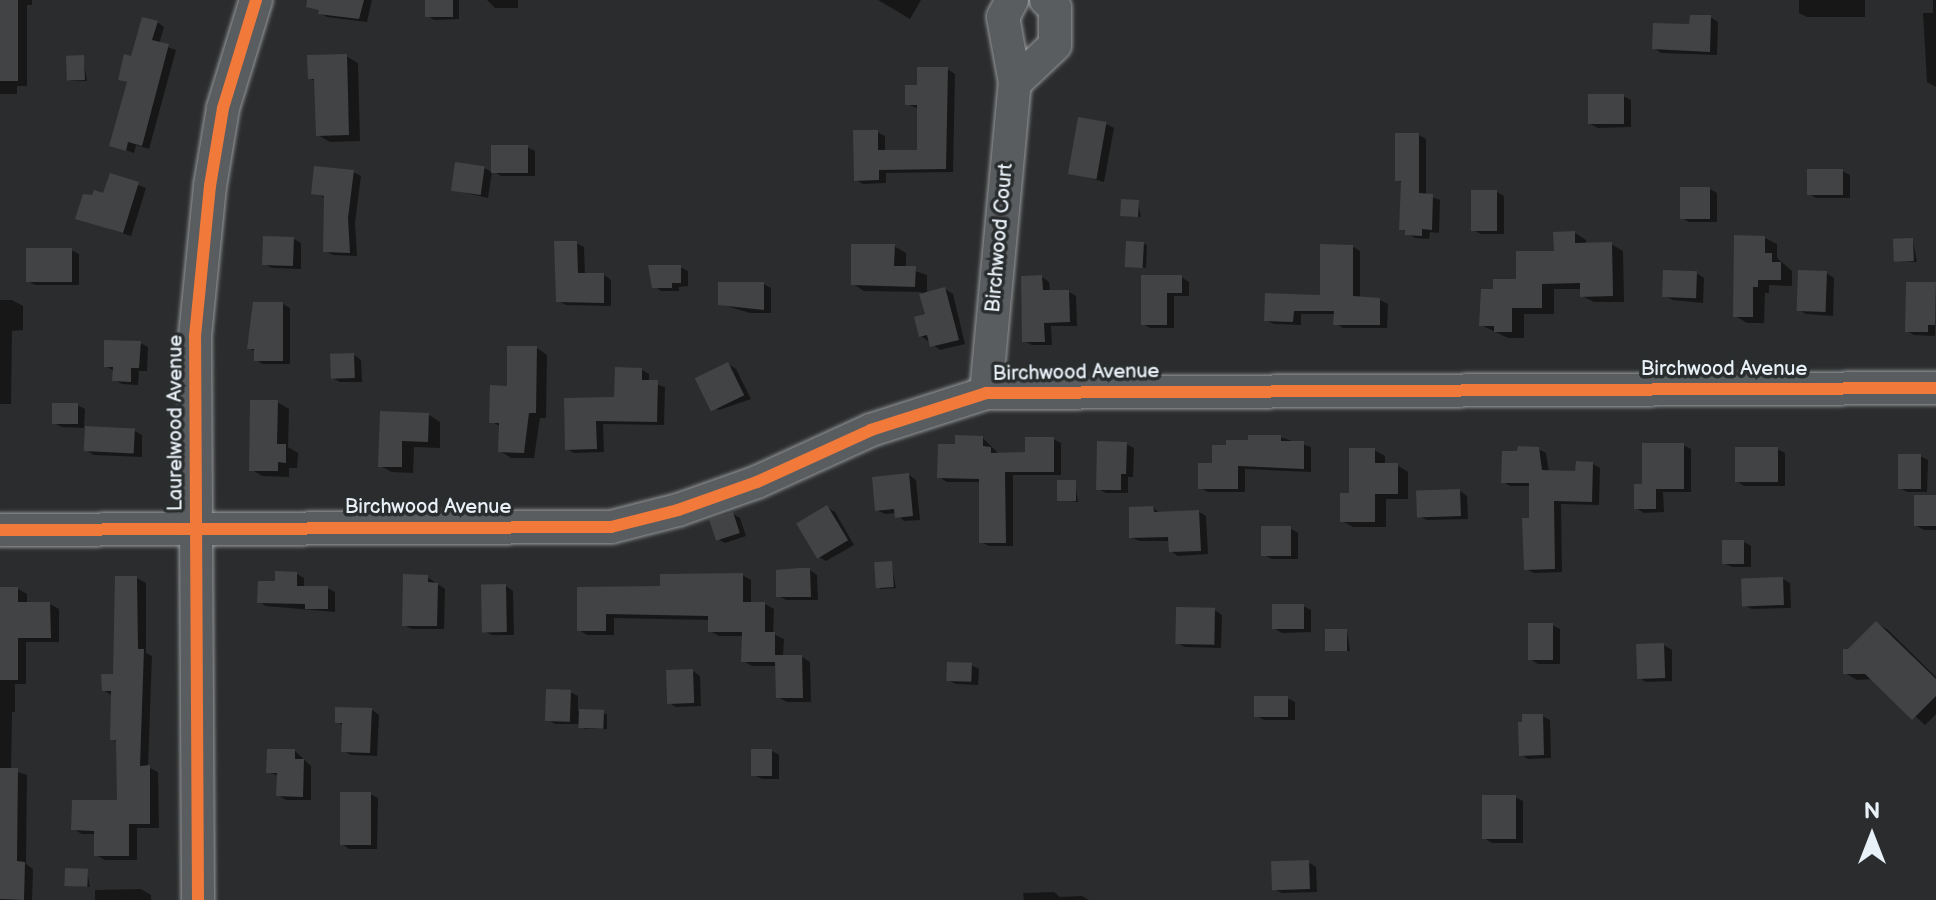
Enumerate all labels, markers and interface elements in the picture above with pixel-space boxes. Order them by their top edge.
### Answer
street label: Birchwood Court [982,162,1018,314]
street label: Laurelwood Avenue [164,335,188,511]
street label: Birchwood Avenue [1641,357,1807,381]
street label: Birchwood Avenue [992,360,1160,386]
street label: Birchwood Avenue [345,495,511,519]
north arrow [1832,796,1912,876]
text: N [1864,798,1880,825]

